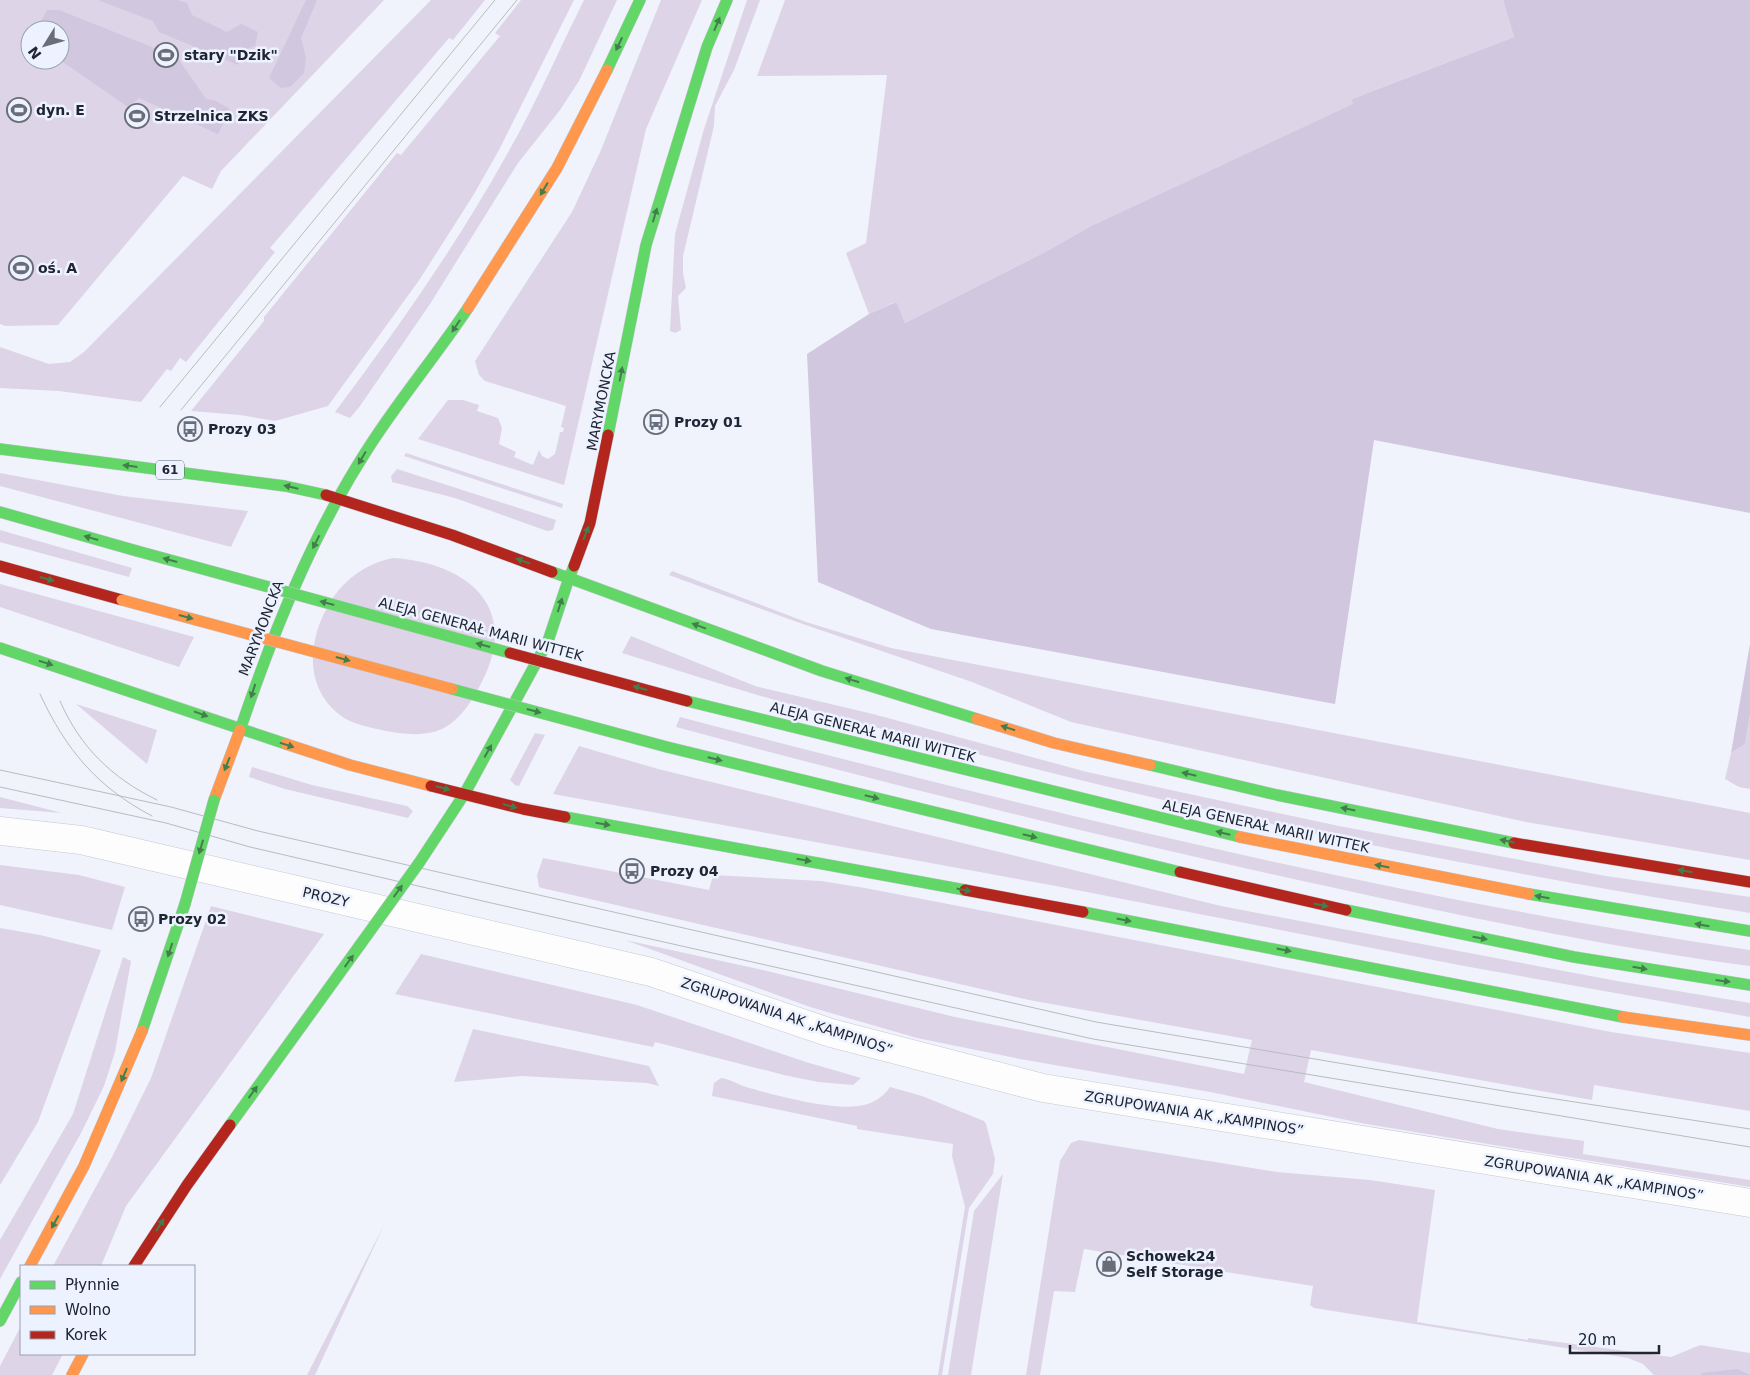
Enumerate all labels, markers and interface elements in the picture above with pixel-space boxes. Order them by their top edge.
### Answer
one-way arrow [714,17,722,31]
north arrow [20,20,70,70]
one-way arrow [615,37,623,51]
sports icon: stary "Dzik" [153,42,179,68]
text: N [25,43,45,62]
place label: stary "Dzik" [184,47,278,63]
sports icon: dyn. E [6,97,32,123]
place label: dyn. E [36,102,85,118]
sports icon: Strzelnica ZKS [124,103,150,129]
place label: Strzelnica ZKS [154,108,269,124]
one-way arrow [539,182,548,195]
one-way arrow [652,208,660,223]
sports icon: oś. A [8,255,34,281]
place label: oś. A [38,260,77,276]
one-way arrow [451,319,461,332]
street label: MARYMONCKA [584,350,619,452]
one-way arrow [618,366,626,382]
bus stop icon: Prozy 01 [643,409,669,435]
place label: Prozy 01 [674,414,742,430]
bus stop icon: Prozy 03 [177,416,203,442]
place label: Prozy 03 [208,421,276,437]
one-way arrow [357,452,366,465]
road number: 61 [156,460,184,480]
one-way arrow [121,462,137,470]
one-way arrow [283,483,298,491]
one-way arrow [583,525,591,540]
one-way arrow [83,533,98,541]
one-way arrow [312,534,320,549]
one-way arrow [162,556,177,564]
one-way arrow [515,557,530,565]
one-way arrow [39,575,55,583]
street label: MARYMONCKA [235,578,287,678]
street label: ALEJA GENERAŁ MARII WITTEK [377,594,586,664]
one-way arrow [319,598,334,606]
one-way arrow [557,598,564,613]
one-way arrow [179,613,194,621]
one-way arrow [691,622,706,630]
one-way arrow [476,641,491,649]
one-way arrow [336,656,351,664]
one-way arrow [39,660,54,667]
one-way arrow [845,676,860,684]
one-way arrow [249,684,256,699]
one-way arrow [633,684,648,692]
street label: ALEJA GENERAŁ MARII WITTEK [769,699,978,766]
one-way arrow [526,707,541,715]
one-way arrow [193,711,208,718]
one-way arrow [1000,724,1015,732]
one-way arrow [280,741,295,749]
one-way arrow [484,744,493,757]
one-way arrow [707,755,722,763]
one-way arrow [222,757,230,771]
one-way arrow [1182,770,1197,778]
one-way arrow [436,784,451,792]
one-way arrow [865,794,880,802]
street label: ALEJA GENERAŁ MARII WITTEK [1161,796,1372,856]
one-way arrow [502,802,517,810]
one-way arrow [1339,805,1355,813]
one-way arrow [596,820,612,828]
one-way arrow [1215,829,1230,837]
one-way arrow [1023,832,1038,840]
one-way arrow [1499,837,1515,845]
one-way arrow [196,839,204,854]
one-way arrow [797,857,813,865]
bus stop icon: Prozy 04 [619,858,645,884]
one-way arrow [1374,862,1390,870]
place label: Prozy 04 [650,863,719,879]
one-way arrow [1676,867,1692,875]
street label: PROZY [301,884,351,910]
one-way arrow [393,885,403,898]
one-way arrow [957,886,972,894]
one-way arrow [1533,892,1549,900]
one-way arrow [1313,901,1328,909]
bus stop icon: Prozy 02 [128,906,154,932]
place label: Prozy 02 [158,911,226,927]
one-way arrow [1116,916,1132,924]
one-way arrow [1693,920,1709,928]
one-way arrow [1472,934,1488,942]
one-way arrow [165,943,173,958]
one-way arrow [1276,947,1292,955]
one-way arrow [343,954,353,967]
one-way arrow [1632,964,1648,972]
street label: ZGRUPOWANIA AK „KAMPINOS” [679,974,895,1058]
one-way arrow [1716,977,1732,985]
one-way arrow [119,1068,127,1082]
one-way arrow [248,1085,258,1099]
street label: ZGRUPOWANIA AK „KAMPINOS” [1083,1088,1305,1138]
street label: ZGRUPOWANIA AK „KAMPINOS” [1483,1153,1705,1203]
one-way arrow [50,1215,59,1229]
one-way arrow [155,1219,165,1232]
place label: Schowek24 Self Storage [1126,1248,1224,1280]
shop icon: Schowek24 Self Storage [1096,1251,1122,1277]
legend [20,1265,195,1355]
text: Płynnie [65,1276,120,1294]
text: Wolno [65,1301,111,1319]
scale bar [1570,1322,1659,1354]
text: Korek [65,1326,107,1344]
text: 20 m [1578,1331,1616,1349]

